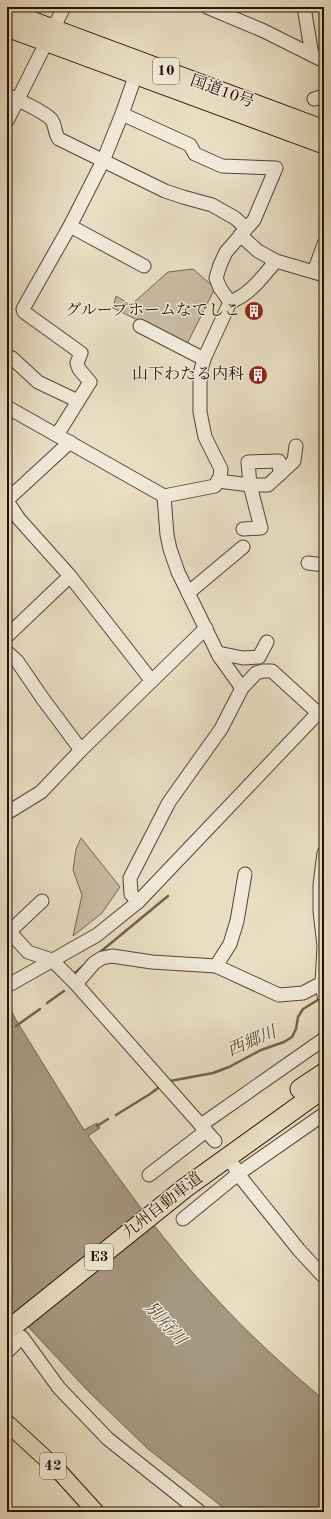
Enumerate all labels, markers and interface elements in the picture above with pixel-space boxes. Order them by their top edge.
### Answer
road number: 10 [153,58,179,84]
street label: 国道10号 [188,71,257,111]
building icon: グループホームなでしこ [243,300,265,322]
place label: グループホームなでしこ [65,302,240,319]
building icon: 山下わたる内科 [247,364,269,386]
place label: 山下わたる内科 [132,365,244,383]
water label: 西郷川 [224,1022,281,1060]
street label: 九州自動車道 [119,1169,206,1242]
road number: E3 [85,1244,113,1270]
water label: 別府川 [142,1298,191,1350]
road number: 42 [40,1453,66,1479]

